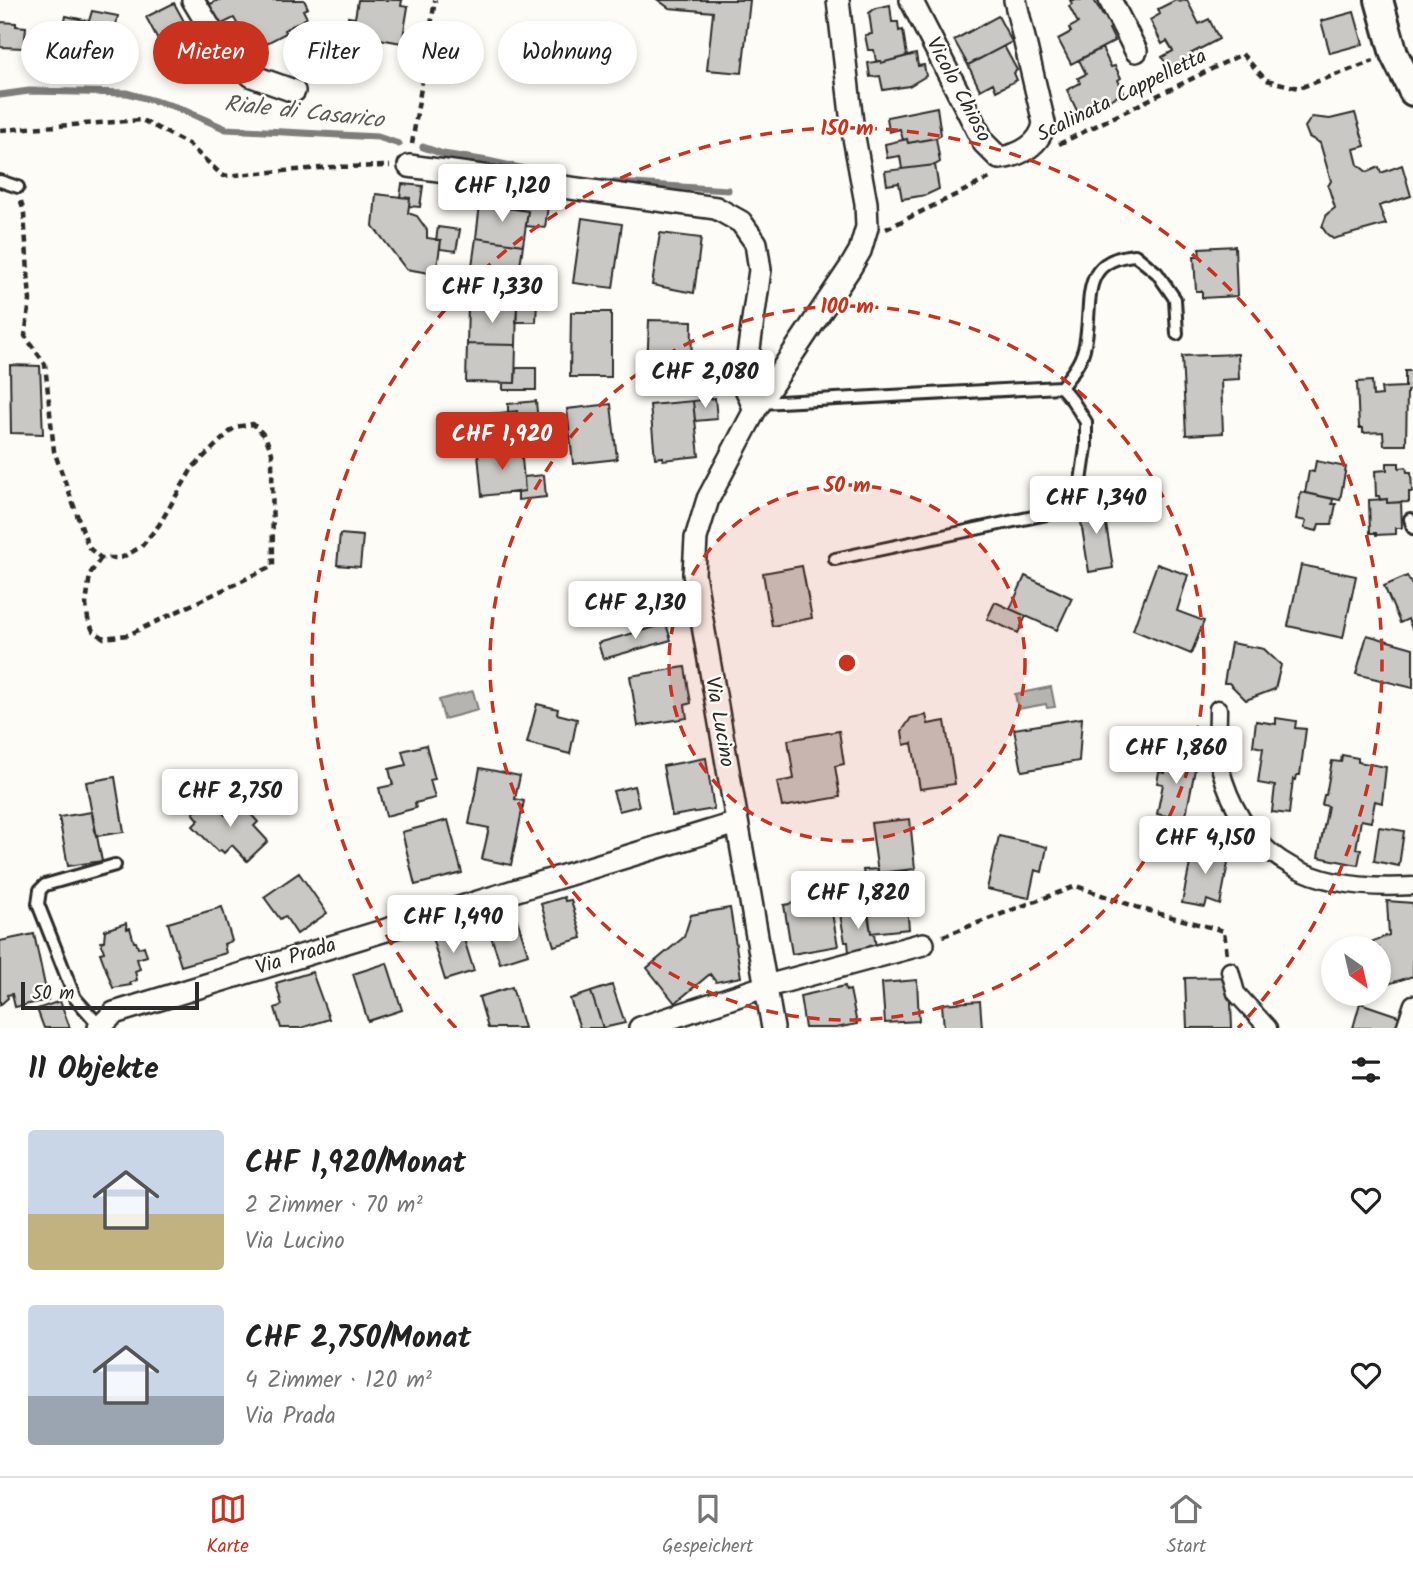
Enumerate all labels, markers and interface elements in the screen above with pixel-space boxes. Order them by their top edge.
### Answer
chip: Kaufen [21,21,139,84]
chip: Mieten [153,21,269,84]
chip: Filter [283,21,383,84]
chip: Neu [397,21,484,84]
chip: Wohnung [498,21,637,84]
street label: Vicolo Chioso [916,32,1000,148]
street label: Scalinata Cappelletta [1031,40,1213,152]
water label: Riale di Casarico [223,87,387,139]
text: 150 m [820,113,874,146]
pin: CHF 1,120 [422,164,582,224]
text: CHF 1,120 [454,169,550,205]
pin: CHF 1,330 [412,266,572,325]
text: CHF 1,330 [442,270,542,306]
text: 100 m [820,291,874,324]
pin: CHF 2,080 [625,350,785,410]
text: CHF 2,080 [651,355,759,391]
pin: CHF 1,920 [422,412,582,472]
text: CHF 1,920 [452,417,552,453]
text: 50 m [823,470,870,503]
pin: CHF 1,340 [1016,476,1176,536]
text: CHF 1,340 [1046,481,1146,517]
pin: CHF 2,130 [555,582,715,641]
text: CHF 2,130 [584,586,686,622]
centre of rings [835,651,859,675]
street label: Via Lucino [695,674,743,770]
pin: CHF 1,860 [1096,726,1256,786]
text: CHF 1,860 [1125,731,1227,767]
pin: CHF 2,750 [150,770,310,829]
text: CHF 2,750 [178,774,282,810]
pin: CHF 4,150 [1125,816,1285,876]
text: CHF 4,150 [1155,821,1255,857]
pin: CHF 1,820 [778,872,938,931]
text: CHF 1,820 [807,876,909,912]
pin: CHF 1,490 [373,895,533,955]
text: CHF 1,490 [403,900,503,936]
street label: Via Prada [251,929,341,985]
north arrow [1321,936,1391,1006]
map controls [1321,936,1391,1006]
scale bar [21,979,200,1011]
text: 50 m [32,979,74,1009]
text: 11 Objekte [28,1046,159,1094]
icon: filters [1347,1051,1385,1089]
text: CHF 1,920/Monat [245,1140,466,1188]
icon: home [84,1158,168,1242]
icon: heart [1347,1181,1385,1219]
text: 2 Zimmer · 70 m² [245,1188,423,1224]
text: Via Lucino [245,1224,345,1260]
text: CHF 2,750/Monat [245,1315,471,1363]
icon: home [84,1333,168,1417]
icon: heart [1347,1356,1385,1394]
text: 4 Zimmer · 120 m² [245,1363,432,1399]
text: Via Prada [245,1399,336,1435]
tab: Karte [207,1490,249,1562]
tab: Gespeichert [662,1490,753,1562]
tab: Start [1166,1490,1206,1562]

